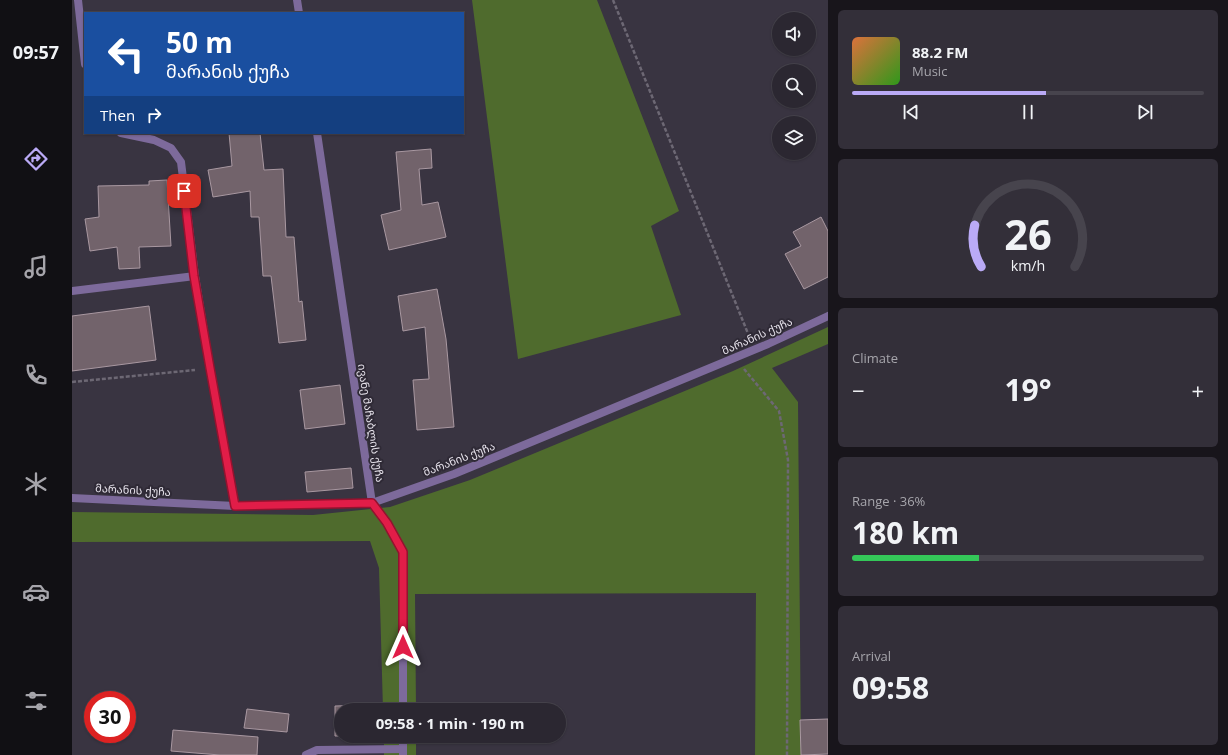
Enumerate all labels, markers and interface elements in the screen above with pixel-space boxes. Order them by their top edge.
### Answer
map controls [772,12,816,160]
button: sound [772,12,816,56]
text: 50 m [166,23,233,61]
icon: left [100,28,152,80]
text: 09:57 [13,40,59,64]
text: 88.2 FM [912,42,968,62]
text: მარანის ქუჩა [166,59,290,83]
text: Music [912,62,947,80]
button: search [772,64,816,108]
icon: previous [900,101,922,123]
icon: pause [1017,101,1039,123]
icon: next [1134,101,1156,123]
icon: right [143,104,165,126]
text: Then [100,105,135,125]
button: layers [772,116,816,160]
icon: directions [22,145,50,173]
pin [167,174,201,208]
icon: arrive [173,180,195,202]
text: 26 [1004,205,1052,261]
icon: music [22,253,50,281]
text: km/h [1011,255,1045,274]
street label: მარანის ქუჩა [719,313,794,358]
text: Climate [852,349,898,367]
icon: phone [22,361,50,389]
street label: ივანე მაჩაბლის ქუჩა [355,363,388,483]
text: 19° [1004,369,1052,410]
text: − [852,375,865,405]
text: + [1191,375,1204,405]
street label: მარანის ქუჩა [421,438,497,479]
icon: climate [22,470,50,498]
street label: მარანის ქუჩა [95,480,171,499]
text: Range · 36% [852,492,925,510]
text: 180 km [852,512,959,553]
icon: car [22,578,50,606]
position arrow [382,626,424,668]
text: Arrival [852,647,891,665]
text: 09:58 [852,667,929,708]
icon: filters [22,687,50,715]
speed limit sign: 30 [84,691,136,743]
text: 09:58 · 1 min · 190 m [376,713,524,733]

